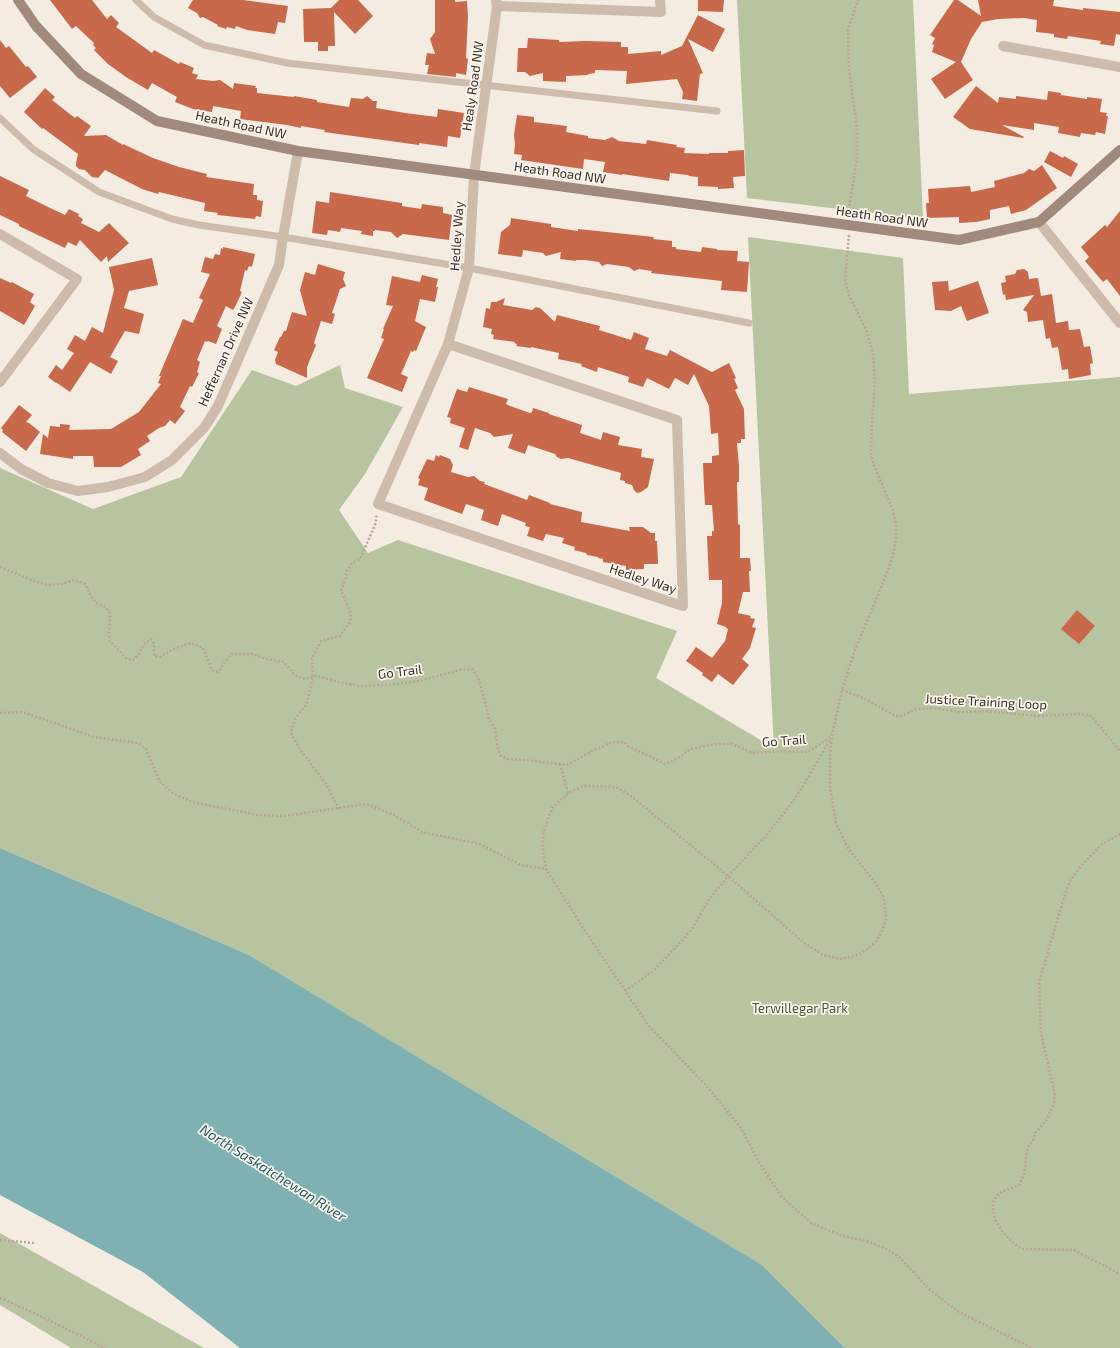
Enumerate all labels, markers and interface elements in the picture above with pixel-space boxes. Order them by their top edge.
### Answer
street label: Healy Road NW [459,40,487,132]
street label: Heath Road NW [194,108,288,142]
street label: Heath Road NW [513,159,607,187]
street label: Hedley Way [447,201,467,271]
street label: Heath Road NW [835,203,929,231]
street label: Heffernan Drive NW [195,295,257,409]
street label: Hedley Way [607,561,679,597]
street label: Go Trail [377,662,423,682]
street label: Justice Training Loop [925,691,1047,713]
street label: Go Trail [761,732,807,750]
park label: Terwillegar Park [752,1001,848,1017]
water label: North Saskatchewan River [197,1121,349,1225]

